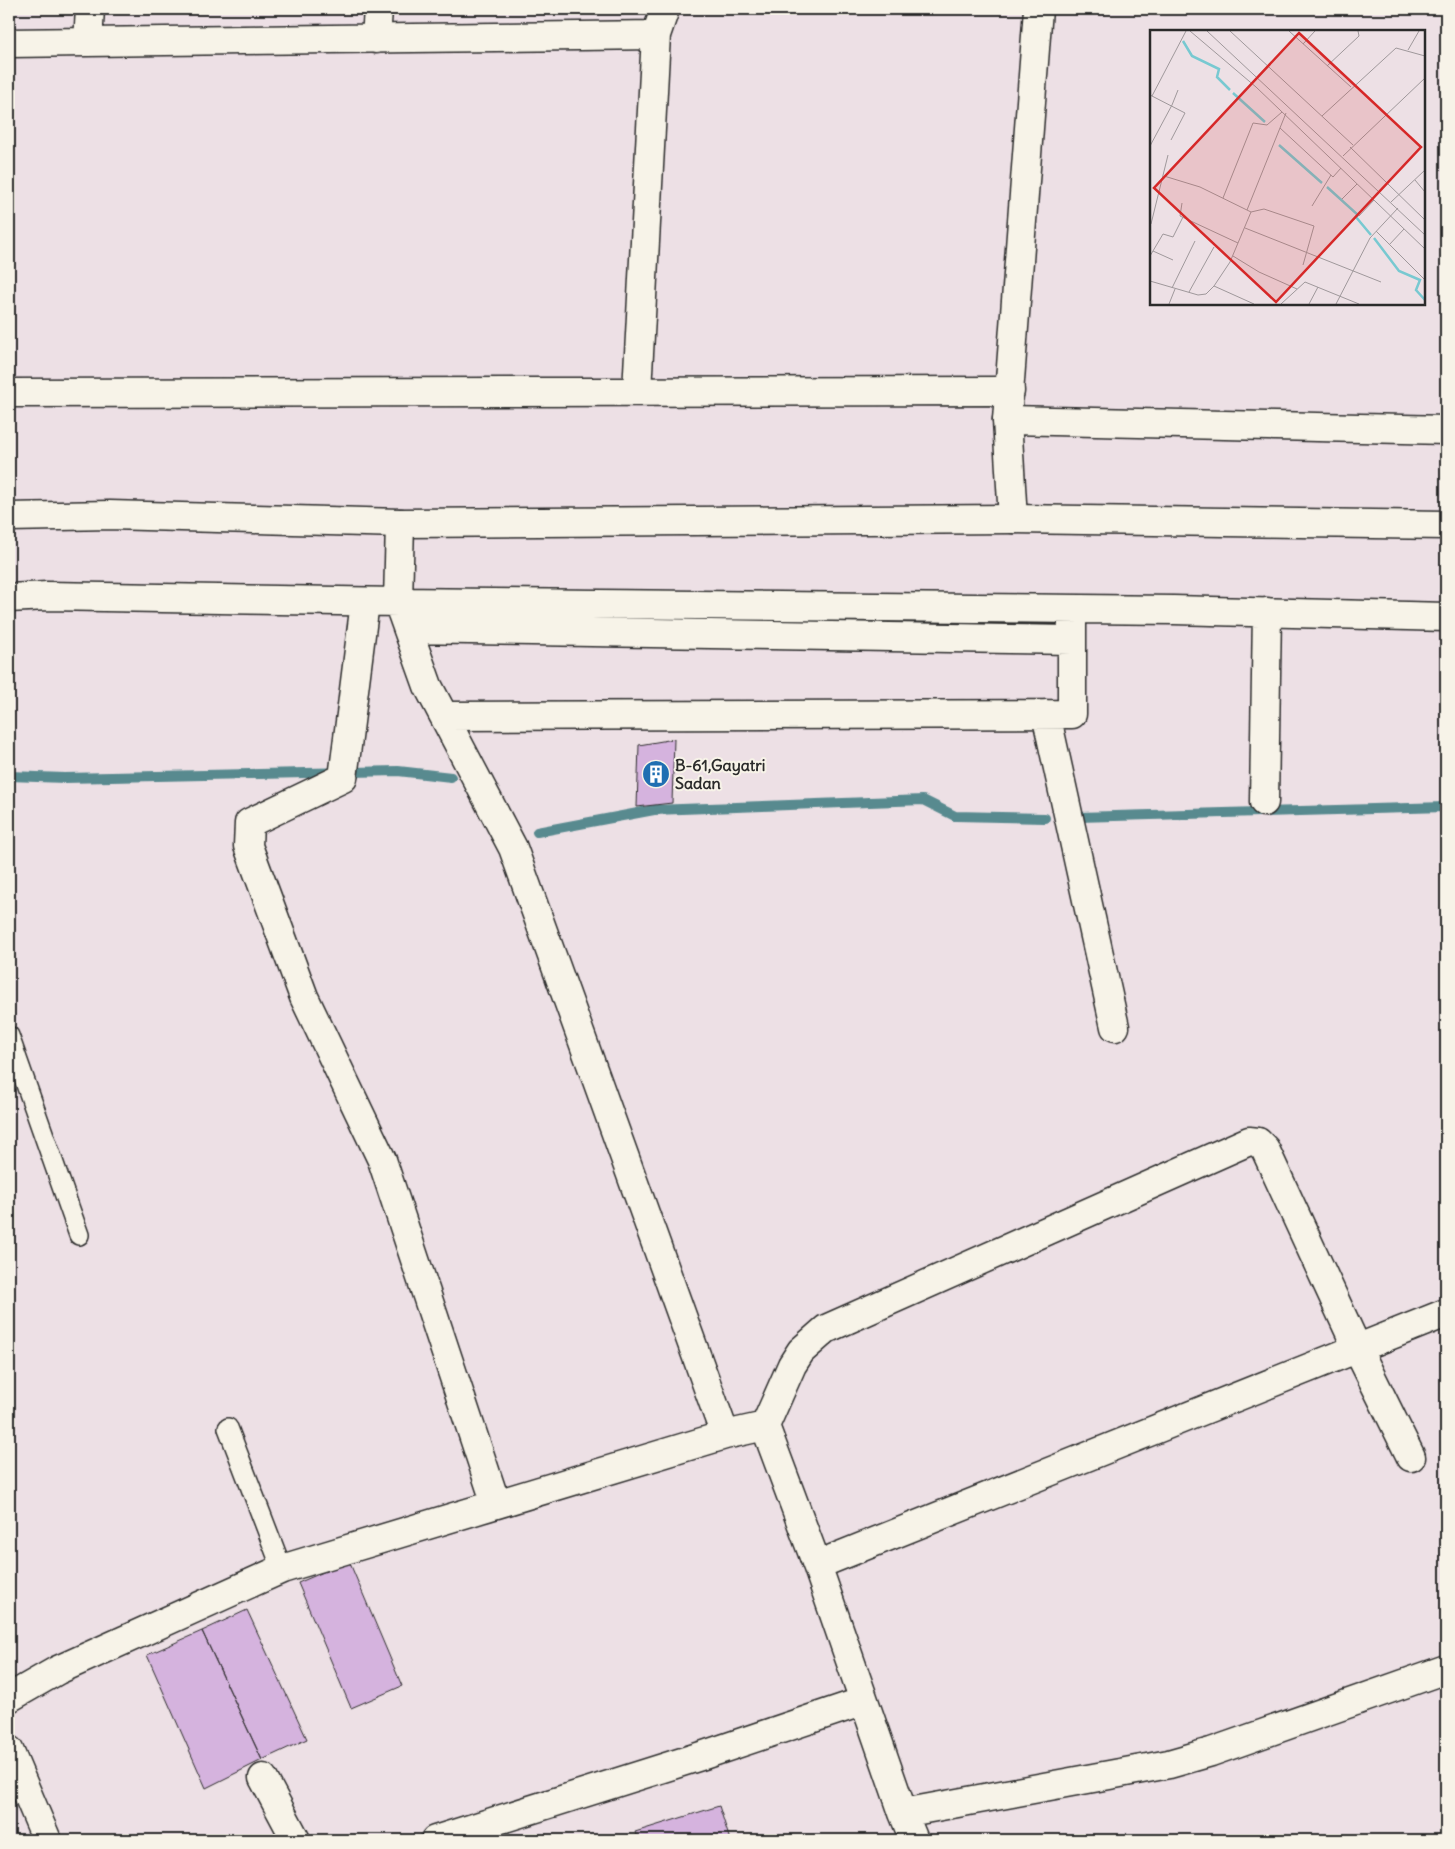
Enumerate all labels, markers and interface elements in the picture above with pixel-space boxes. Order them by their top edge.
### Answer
inset map [1150,30,1425,305]
place label: B-61,Gayatri Sadan [675,755,765,793]
building icon: B-61,Gayatri Sadan [641,759,671,789]

